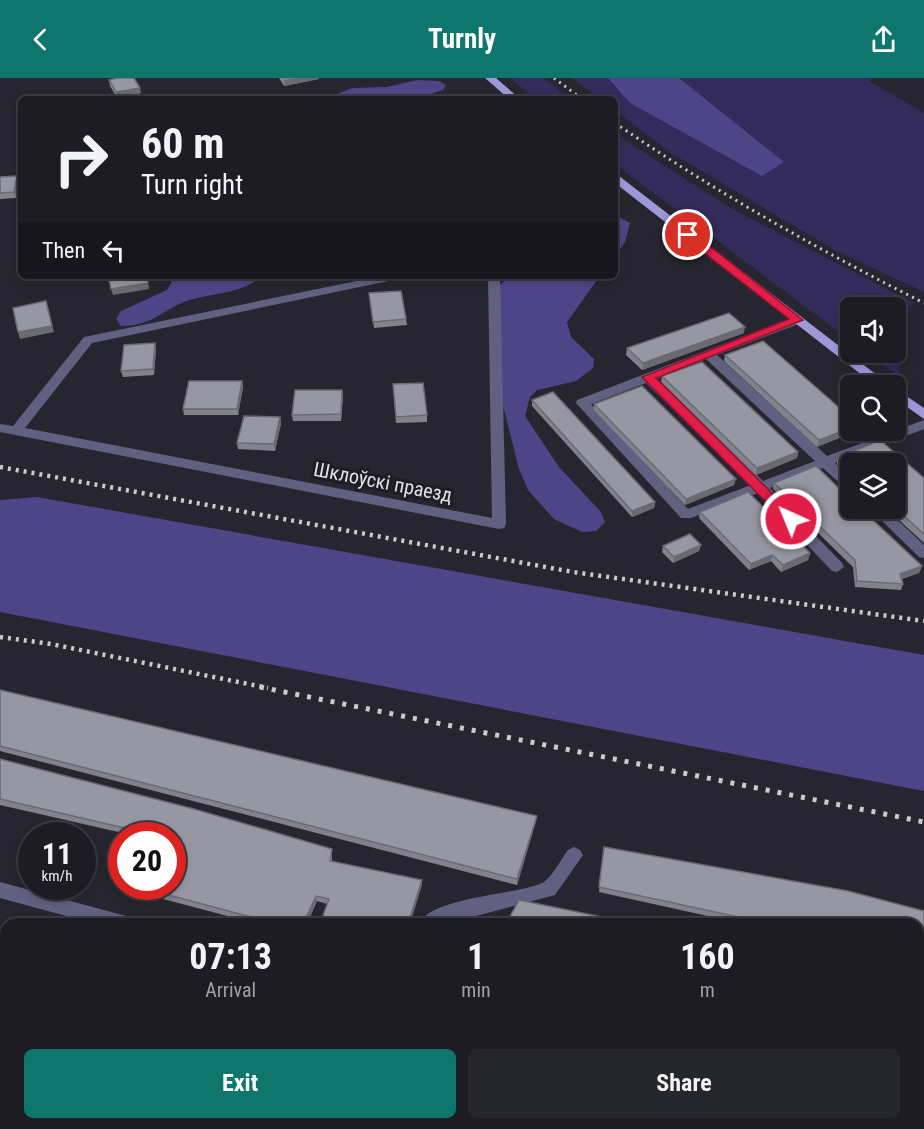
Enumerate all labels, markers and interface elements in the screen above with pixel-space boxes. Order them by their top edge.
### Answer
icon: back [24,23,57,56]
text: Turnly [428,23,496,55]
icon: share [867,23,900,56]
text: 60 m [141,119,224,168]
icon: right [42,120,120,198]
text: Turn right [141,169,243,201]
pin [662,209,713,260]
icon: arrive [671,218,704,251]
icon: left [97,234,130,267]
text: Then [42,238,85,263]
map controls [840,297,906,519]
button: sound [840,297,906,363]
button: search [840,375,906,441]
button: layers [840,453,906,519]
street label: Шклоўскі праезд [312,457,455,507]
position arrow [759,487,823,551]
speed limit sign: 20 [108,822,186,900]
text: 11 [42,836,72,871]
text: km/h [42,867,72,885]
text: 07:13 [189,936,272,978]
text: 1 [467,936,485,978]
text: 160 [680,936,735,978]
text: Arrival [205,978,256,1002]
text: min [461,978,491,1002]
text: m [700,978,715,1002]
button: Exit [24,1049,456,1118]
button: Share [468,1049,900,1118]

